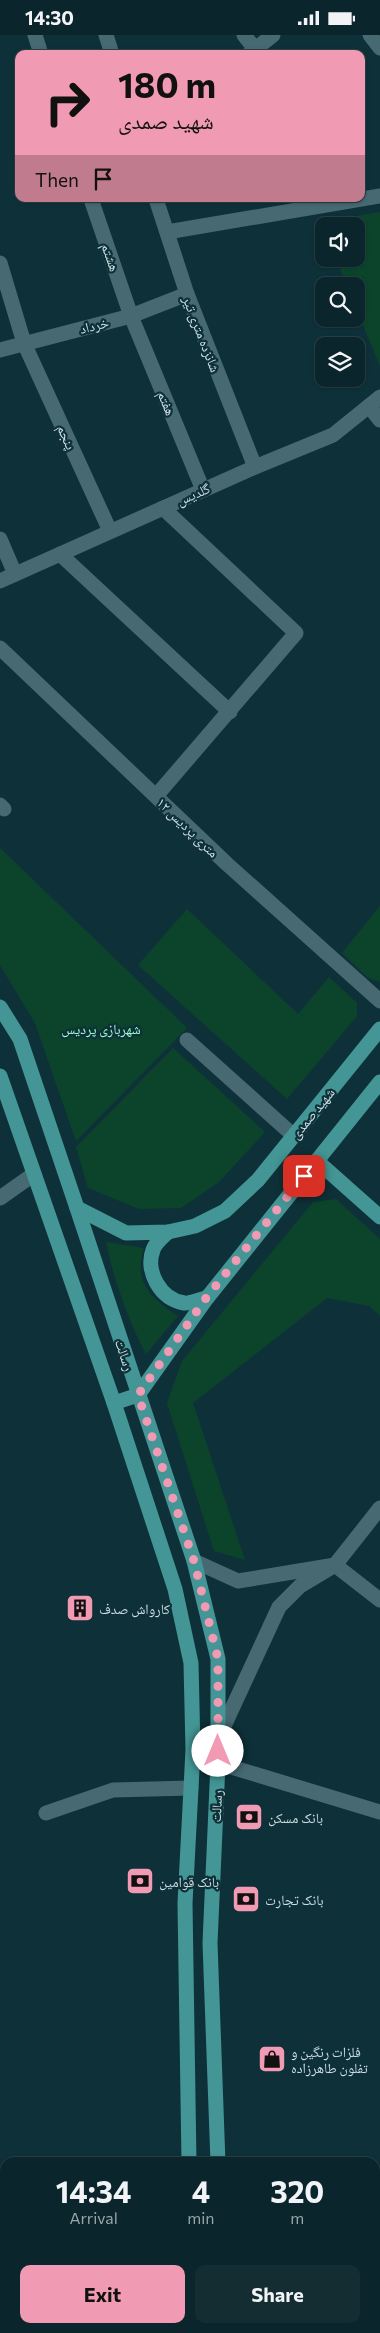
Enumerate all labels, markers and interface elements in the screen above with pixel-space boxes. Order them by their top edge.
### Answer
text: 14:30 [25,6,74,29]
text: 180 m [118,62,216,105]
icon: right [35,70,100,135]
text: شهید صمدی [118,107,214,134]
icon: arrive [89,165,117,193]
text: Then [35,168,79,191]
map controls [315,217,365,387]
button: sound [315,217,365,267]
street label: هشتم [96,241,124,274]
button: search [315,277,365,327]
street label: شانزده متری تیر [178,293,224,375]
street label: خرداد [78,313,111,338]
button: layers [315,337,365,387]
street label: هفتم [153,388,180,419]
street label: پنجم [52,422,80,453]
street label: گلدیس [174,479,213,510]
street label: ۱۲ متری پردیس [153,793,222,861]
park label: شهربازی پردیس [61,1020,141,1038]
street label: شهید صمدی [286,1084,339,1143]
pin [283,1155,325,1197]
icon: arrive [290,1162,318,1190]
street label: رسالت [111,1337,138,1373]
building icon: کارواش صدف [65,1593,95,1623]
place label: کارواش صدف [99,1600,170,1618]
position arrow [191,1724,243,1776]
street label: رسالت [207,1789,226,1823]
bank icon: بانک مسکن [234,1802,264,1832]
place label: بانک مسکن [268,1809,323,1827]
bank icon: بانک قوامین [125,1866,155,1896]
place label: بانک قوامین [159,1873,219,1891]
bank icon: بانک تجارت [231,1884,261,1914]
place label: بانک تجارت [265,1891,324,1909]
place label: فلزات رنگین و تفلون طاهرزاده [291,2043,368,2077]
shop icon: فلزات رنگین و تفلون طاهرزاده [257,2044,287,2074]
text: 14:34 [56,2172,132,2209]
text: 4 [192,2172,210,2209]
text: 320 [270,2172,324,2209]
text: Arrival [69,2208,118,2227]
text: min [187,2208,214,2227]
text: m [290,2208,304,2227]
button: Exit [20,2265,185,2323]
button: Share [195,2265,360,2323]

